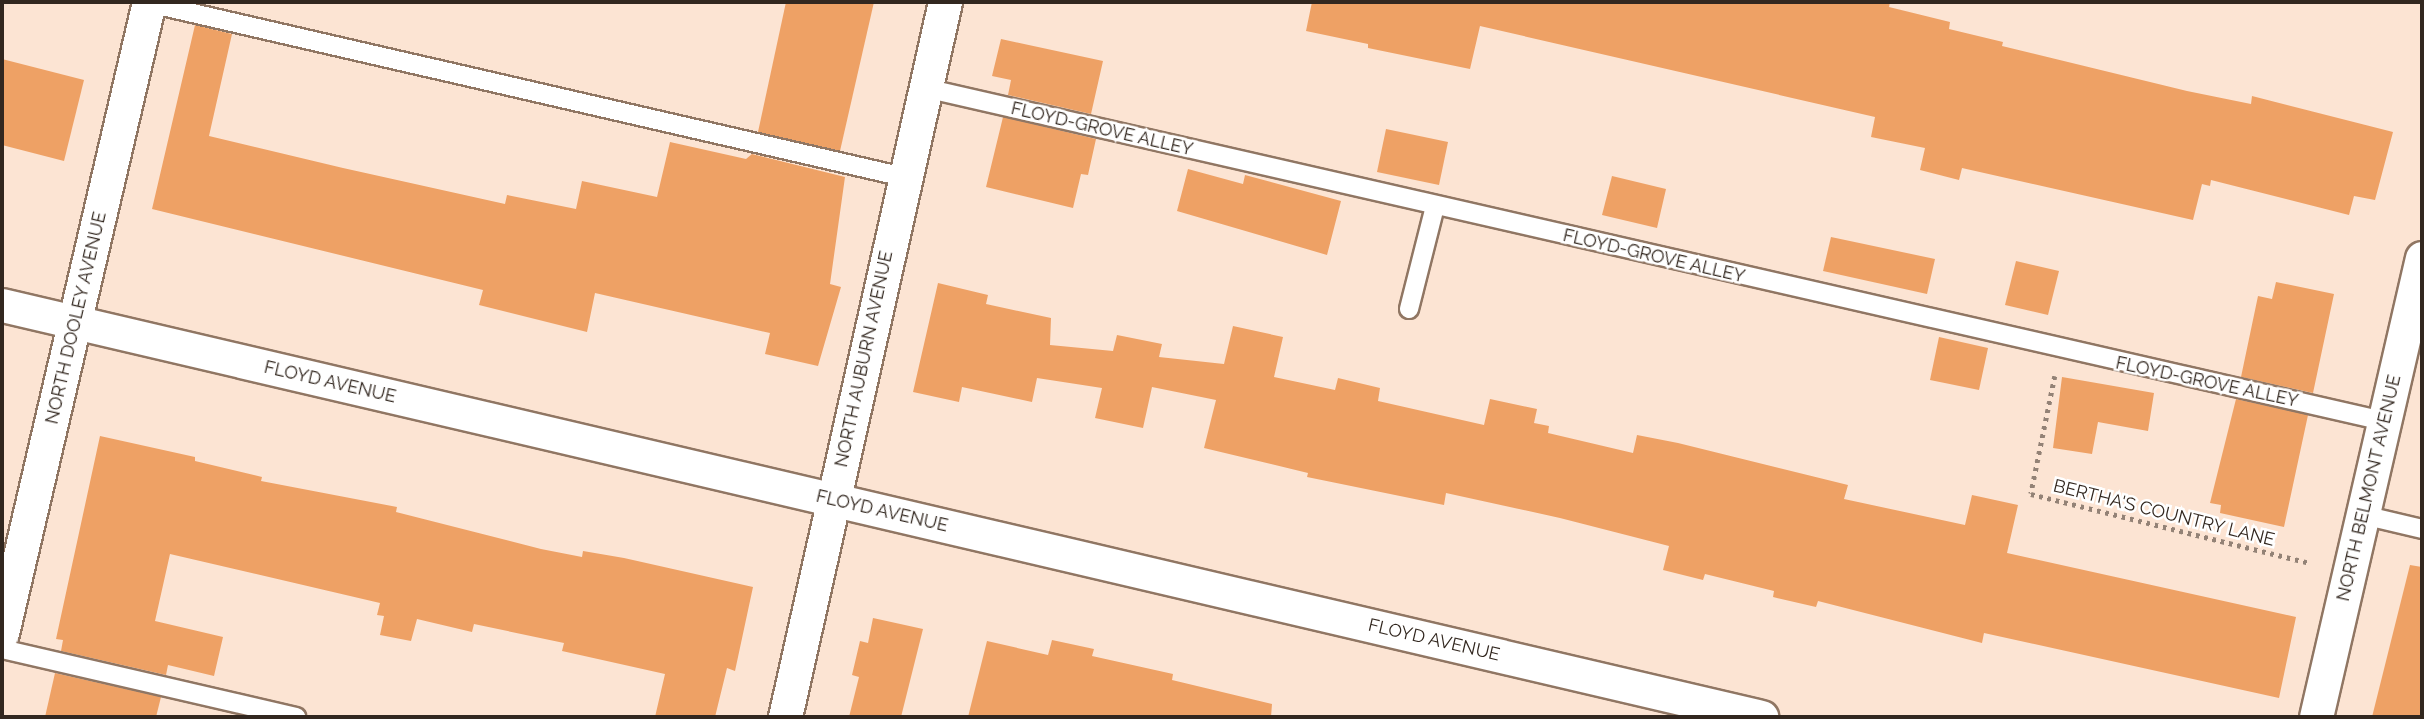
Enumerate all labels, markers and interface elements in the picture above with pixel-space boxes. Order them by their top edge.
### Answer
street label: FLOYD-GROVE ALLEY [1009,97,1195,161]
street label: NORTH DOOLEY AVENUE [41,209,111,427]
street label: FLOYD-GROVE ALLEY [1561,224,1747,288]
street label: NORTH AUBURN AVENUE [830,248,898,470]
street label: FLOYD-GROVE ALLEY [2113,352,2301,412]
street label: FLOYD AVENUE [262,356,398,408]
street label: NORTH BELMONT AVENUE [2332,372,2406,604]
street label: BERTHA'S COUNTRY LANE [2051,475,2277,551]
street label: FLOYD AVENUE [814,485,950,537]
street label: FLOYD AVENUE [1366,614,1502,666]

